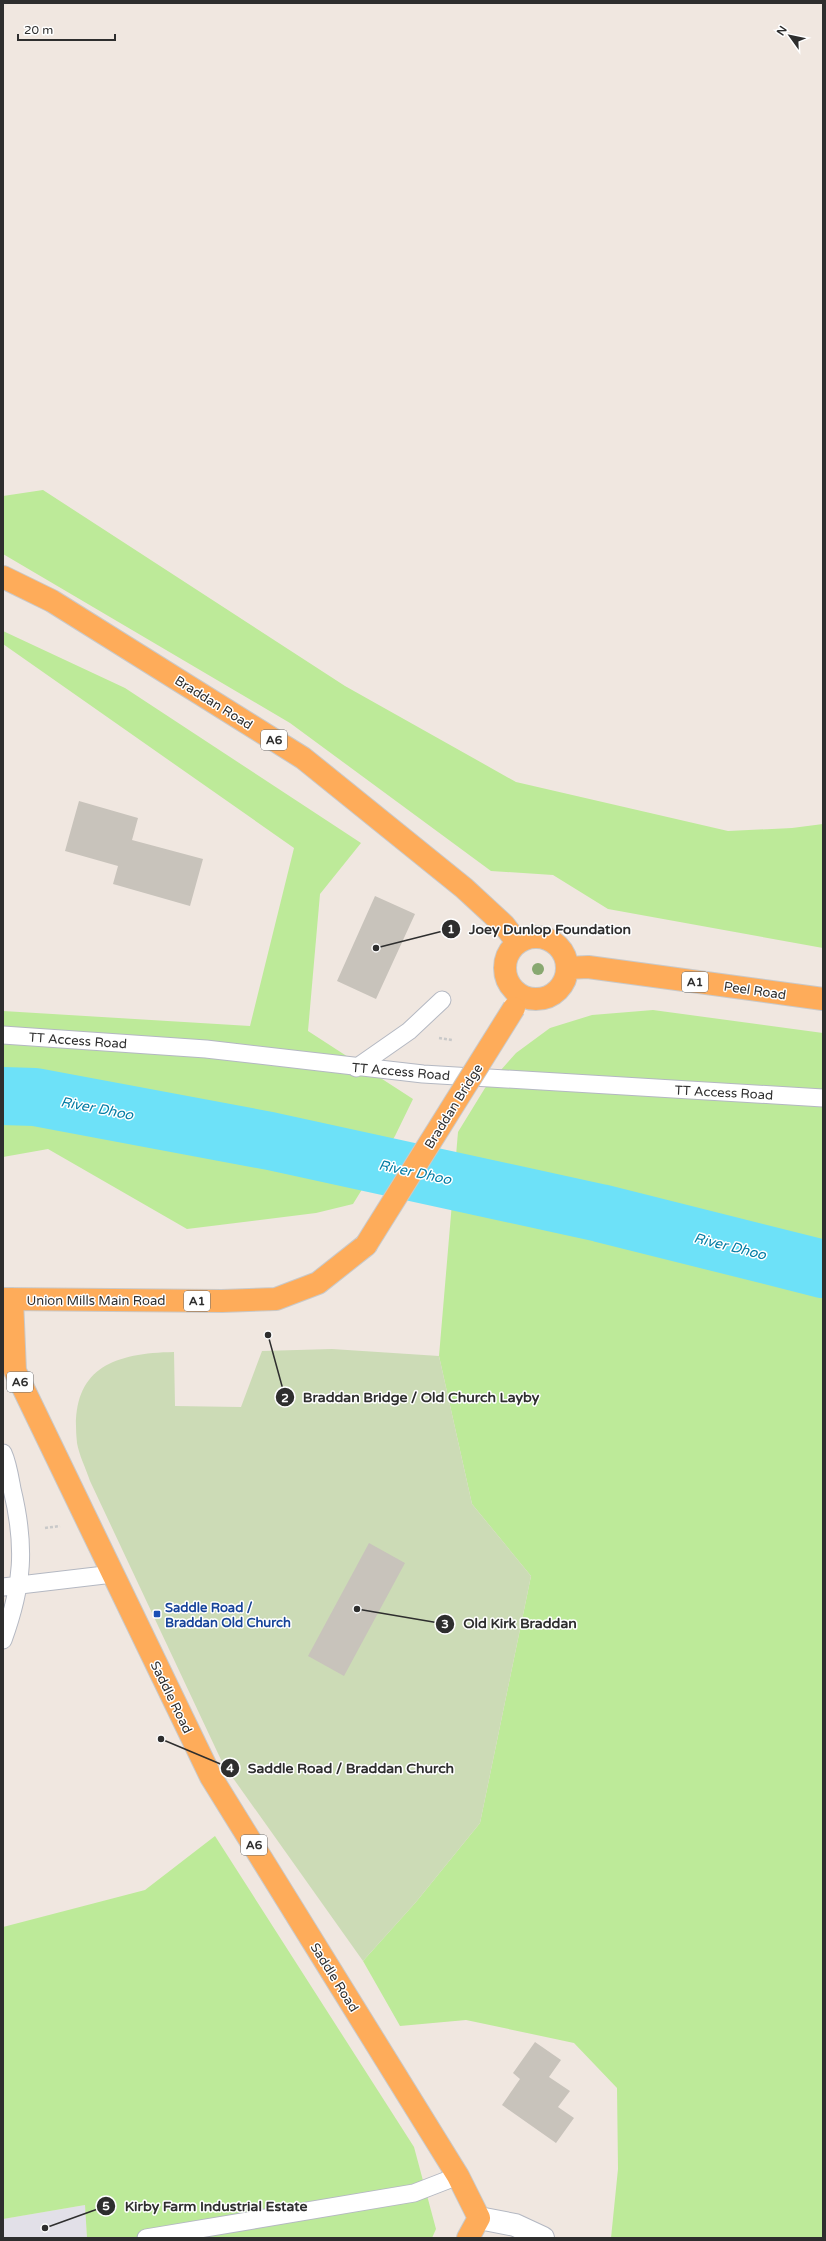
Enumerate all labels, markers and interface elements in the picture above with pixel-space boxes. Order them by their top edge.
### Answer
scale bar [18,16,115,42]
north arrow [770,16,810,56]
text: 20 m [24,23,53,37]
text: N [774,24,790,38]
street label: Braddan Road [172,673,255,733]
road number: A6 [261,730,287,750]
callout: Joey Dunlop Foundation [441,916,639,942]
text: Joey Dunlop Foundation [468,921,631,938]
text: 1 [447,922,455,936]
road number: A1 [682,972,708,992]
street label: Peel Road [723,979,787,1003]
street label: TT Access Road [28,1030,128,1052]
street label: TT Access Road [351,1060,451,1084]
street label: Braddan Bridge [421,1061,486,1152]
street label: TT Access Road [674,1082,774,1104]
water label: River Dhoo [59,1093,136,1124]
water label: River Dhoo [377,1157,454,1189]
water label: River Dhoo [692,1229,769,1264]
road number: A1 [184,1291,210,1311]
street label: Union Mills Main Road [27,1293,165,1309]
road number: A6 [7,1372,33,1392]
callout: Braddan Bridge / Old Church Layby [275,1384,547,1410]
text: Braddan Bridge / Old Church Layby [303,1389,540,1406]
text: 2 [281,1391,289,1405]
place label: Saddle Road / Braddan Old Church [165,1600,291,1631]
marker: Saddle Road / Braddan Old Church [152,1609,162,1619]
callout: Old Kirk Braddan [435,1611,585,1637]
text: Old Kirk Braddan [463,1615,577,1632]
text: 3 [441,1617,449,1631]
street label: Saddle Road [147,1659,195,1736]
callout: Saddle Road / Braddan Church [220,1755,462,1781]
text: Saddle Road / Braddan Church [248,1760,454,1777]
text: 4 [226,1761,234,1775]
road number: A6 [241,1835,267,1855]
street label: Saddle Road [307,1940,362,2015]
callout: Kirby Farm Industrial Estate [96,2193,315,2219]
text: Kirby Farm Industrial Estate [125,2198,307,2215]
text: 5 [102,2199,110,2213]

